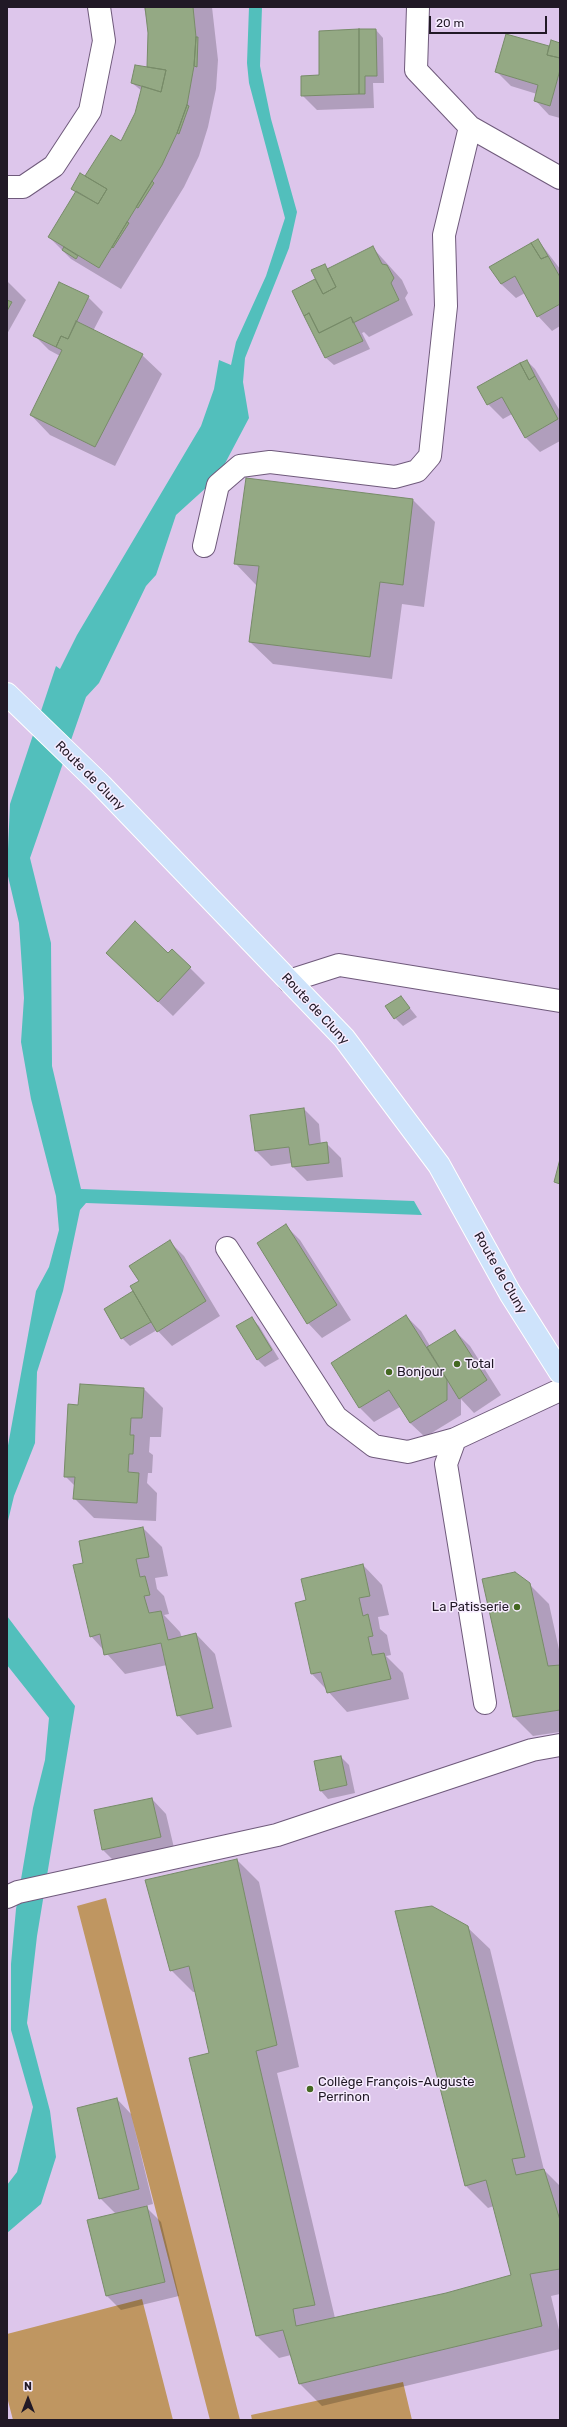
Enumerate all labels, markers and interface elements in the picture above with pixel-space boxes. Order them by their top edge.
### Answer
scale bar [431,8,549,34]
text: 20 m [436,16,464,30]
street label: Route de Cluny [52,738,128,814]
street label: Route de Cluny [278,970,352,1048]
street label: Route de Cluny [470,1229,530,1317]
place label: Total [465,1356,494,1372]
marker: Total [452,1359,462,1369]
place label: Bonjour [397,1364,445,1380]
marker: Bonjour [384,1367,394,1377]
place label: La Patisserie [432,1599,509,1615]
marker: La Patisserie [512,1602,522,1612]
place label: Collège François-Auguste Perrinon [318,2074,475,2105]
marker: Collège François-Auguste Perrinon [305,2084,315,2094]
north arrow [8,2379,48,2419]
text: N [24,2380,32,2393]

